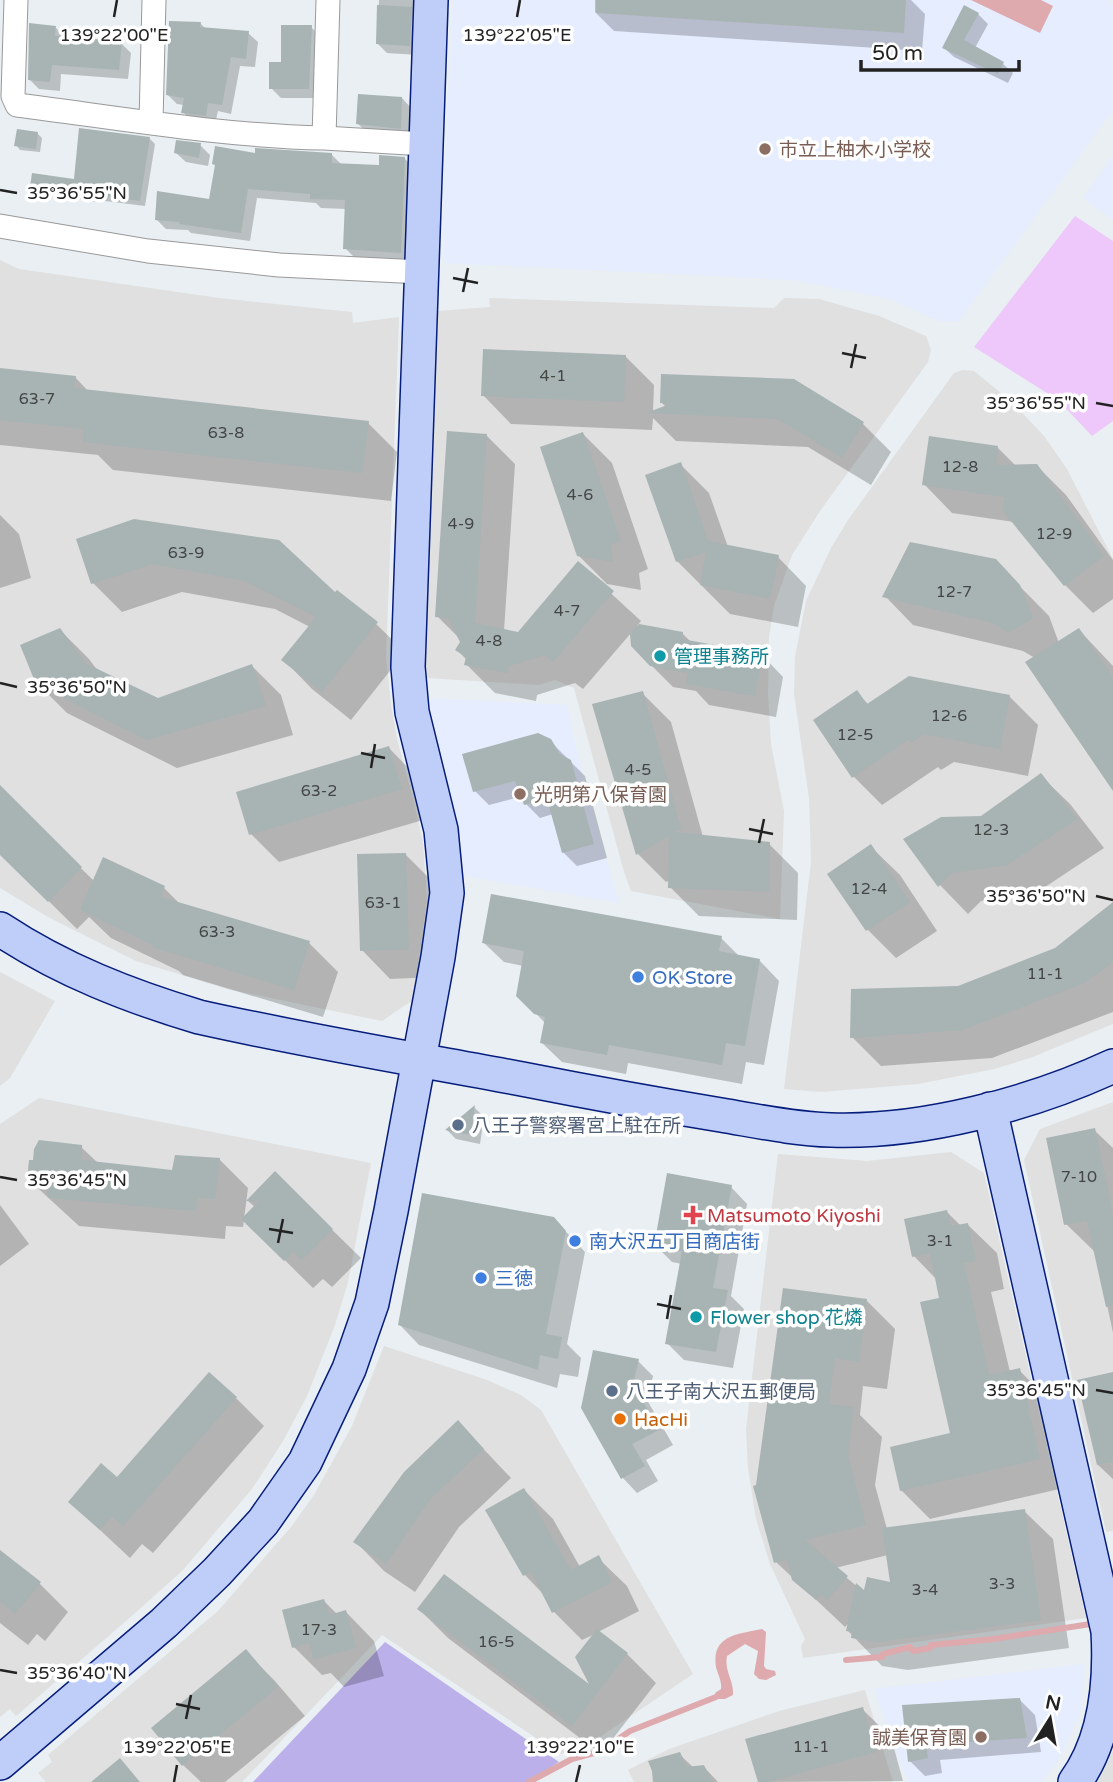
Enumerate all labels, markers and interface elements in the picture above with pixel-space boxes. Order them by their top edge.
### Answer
text: 139°22'00"E [60,24,168,46]
text: 139°22'05"E [463,24,571,46]
scale bar [861,28,1018,72]
text: 50 m [872,41,923,66]
place label: 市立上柚木小学校 [779,139,931,161]
marker: 市立上柚木小学校 [757,141,773,157]
text: 35°36'55"N [27,182,127,204]
house number: 4-1 [540,366,566,386]
house number: 63-7 [19,389,55,409]
text: 35°36'55"N [986,392,1086,414]
house number: 63-8 [208,423,244,443]
house number: 12-8 [942,457,978,477]
house number: 4-6 [567,485,593,505]
house number: 4-9 [448,514,474,534]
house number: 12-9 [1036,524,1072,544]
house number: 63-9 [168,543,204,563]
house number: 12-7 [936,582,972,602]
house number: 4-7 [554,601,580,621]
house number: 4-8 [476,631,502,651]
place label: 管理事務所 [674,646,769,668]
marker: 管理事務所 [652,648,668,664]
text: 35°36'50"N [27,676,127,698]
house number: 12-6 [931,706,967,726]
house number: 12-5 [837,725,873,745]
house number: 4-5 [625,760,651,780]
house number: 63-2 [301,781,337,801]
place label: 光明第八保育園 [534,784,667,806]
marker: 光明第八保育園 [512,786,528,802]
house number: 12-3 [973,820,1009,840]
house number: 12-4 [851,879,887,899]
text: 35°36'50"N [986,885,1086,907]
house number: 63-1 [365,893,401,913]
house number: 63-3 [199,922,235,942]
house number: 11-1 [1027,964,1063,984]
place label: OK Store [652,967,733,989]
marker: OK Store [630,969,646,985]
place label: 八王子警察署宮上駐在所 [472,1115,681,1137]
marker: 八王子警察署宮上駐在所 [450,1117,466,1133]
house number: 7-10 [1061,1167,1097,1187]
text: 35°36'45"N [27,1169,127,1191]
place label: Matsumoto Kiyoshi [707,1205,881,1227]
marker: Matsumoto Kiyoshi [685,1207,701,1223]
place label: 南大沢五丁目商店街 [589,1231,760,1253]
house number: 3-1 [927,1231,953,1251]
marker: 南大沢五丁目商店街 [567,1233,583,1249]
place label: 三徳 [495,1268,533,1290]
marker: 三徳 [473,1270,489,1286]
place label: Flower shop 花燐 [710,1307,863,1329]
marker: Flower shop 花燐 [688,1309,704,1325]
text: 35°36'45"N [986,1379,1086,1401]
place label: 八王子南大沢五郵便局 [626,1381,816,1403]
marker: 八王子南大沢五郵便局 [604,1383,620,1399]
place label: HacHi [634,1409,688,1431]
marker: HacHi [612,1411,628,1427]
house number: 3-3 [989,1574,1015,1594]
house number: 3-4 [912,1580,938,1600]
house number: 17-3 [301,1620,337,1640]
house number: 16-5 [478,1632,514,1652]
text: 35°36'40"N [27,1662,127,1684]
north arrow [1015,1684,1085,1754]
text: N [1043,1691,1063,1716]
place label: 誠美保育園 [872,1727,967,1749]
marker: 誠美保育園 [973,1729,989,1745]
text: 139°22'05"E [123,1736,231,1758]
text: 139°22'10"E [526,1736,634,1758]
house number: 11-1 [793,1737,829,1757]

